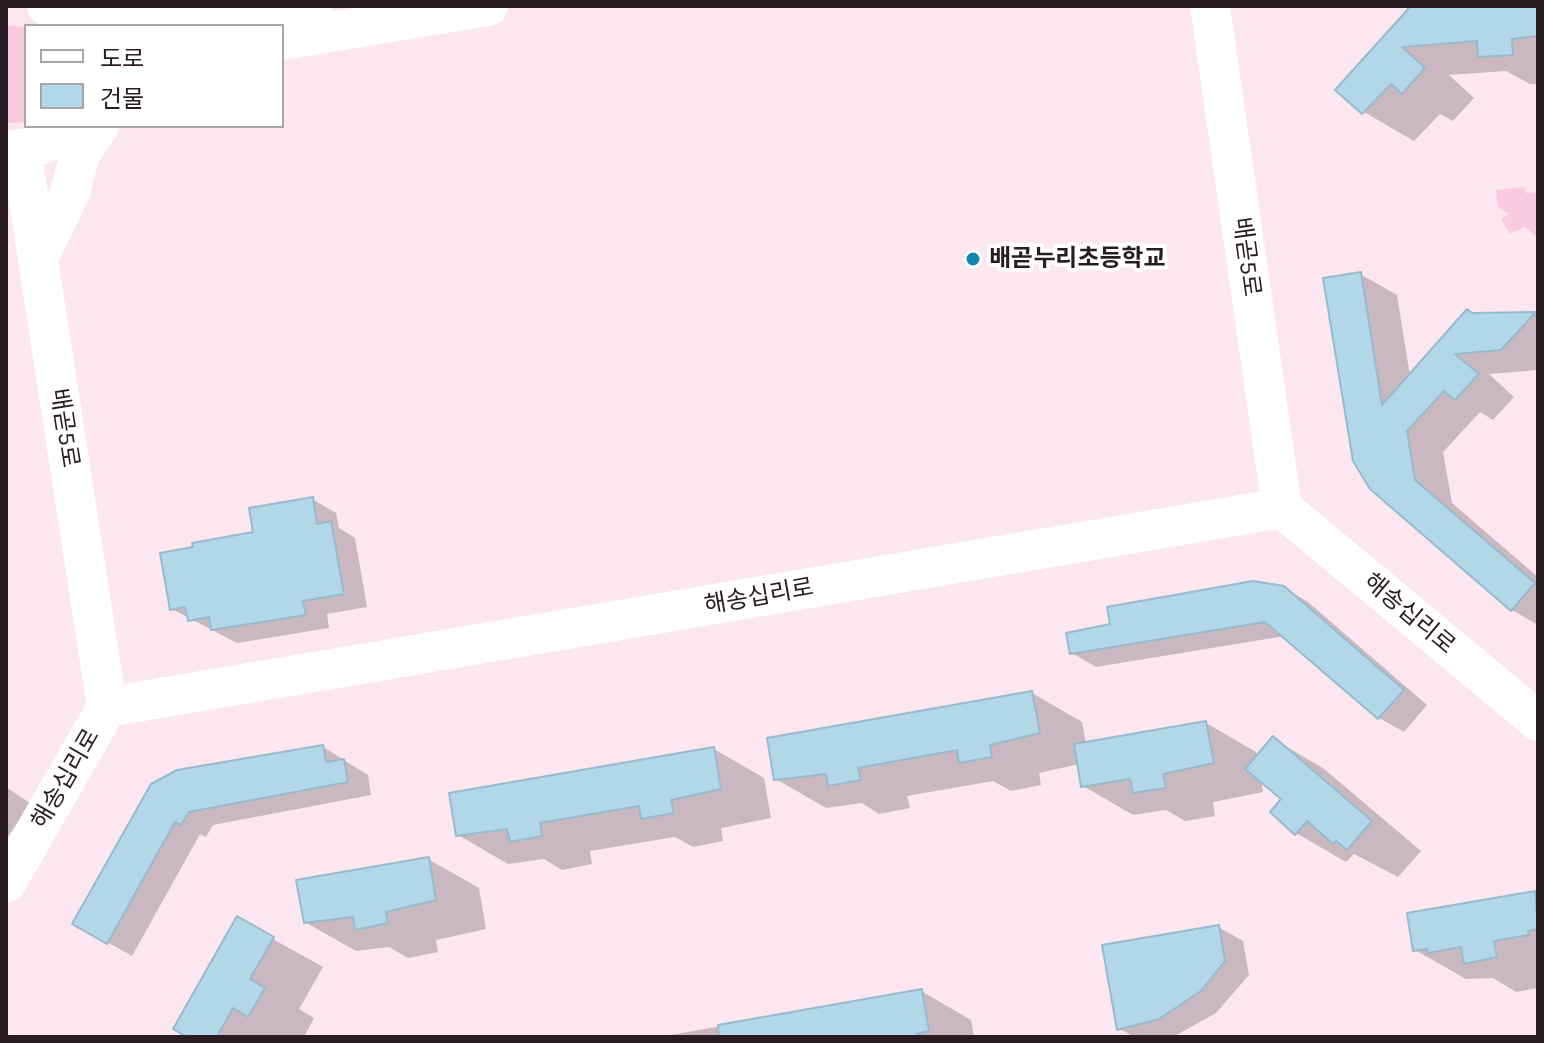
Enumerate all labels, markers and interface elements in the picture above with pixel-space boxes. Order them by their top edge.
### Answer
legend [24,24,284,128]
text: 도로 [100,45,144,73]
text: 건물 [100,85,144,113]
street label: 배곧5로 [1226,215,1266,299]
place label: 배곧누리초등학교 [989,245,1166,273]
marker: 배곧누리초등학교 [964,250,982,268]
street label: 배곧5로 [44,386,84,470]
street label: 해송십리로 [1357,567,1461,661]
street label: 해송십리로 [702,573,816,621]
street label: 해송십리로 [26,724,106,834]

